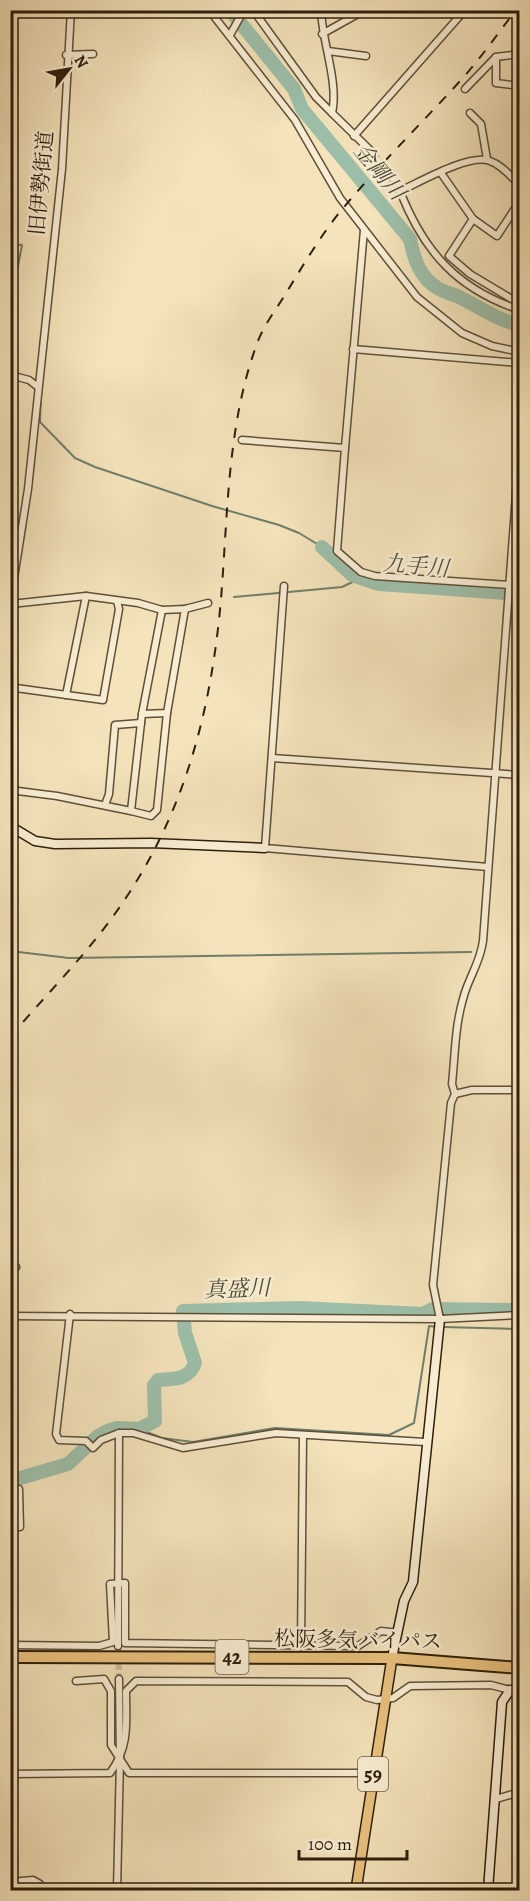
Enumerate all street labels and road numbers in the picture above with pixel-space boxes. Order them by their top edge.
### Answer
street label: 旧伊勢街道 [22,129,60,237]
street label: 松阪多気バイパス [274,1625,442,1655]
road number: 42 [216,1640,248,1674]
road number: 59 [358,1757,388,1791]

